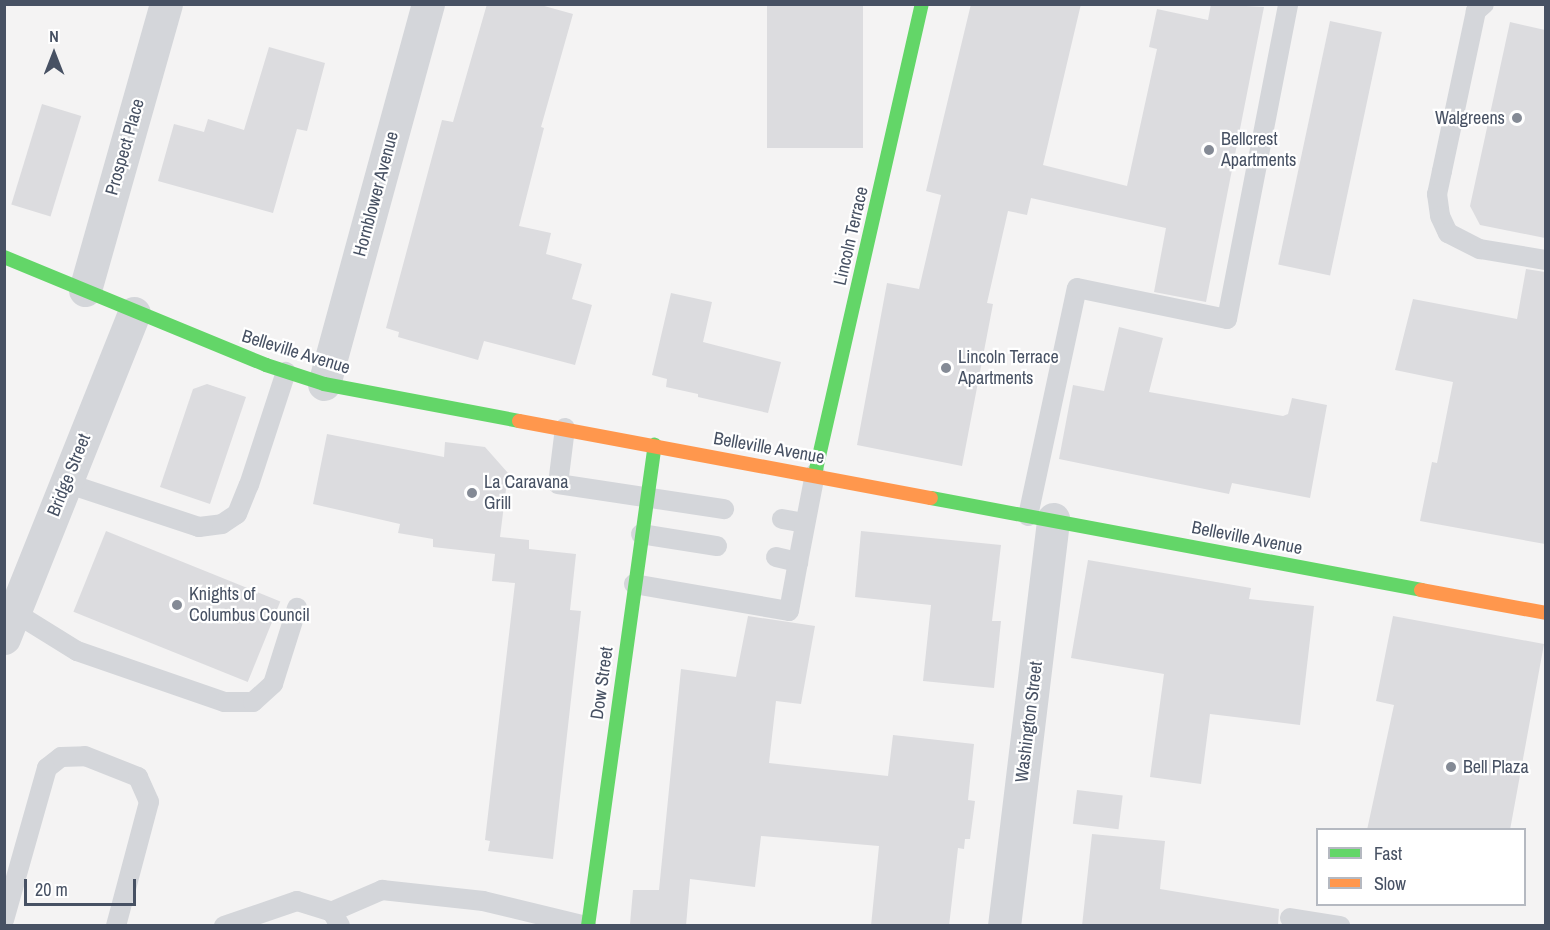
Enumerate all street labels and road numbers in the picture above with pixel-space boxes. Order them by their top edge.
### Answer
street label: Prospect Place [101,96,149,198]
street label: Hornblower Avenue [349,129,403,259]
street label: Lincoln Terrace [829,184,873,288]
street label: Belleville Avenue [239,325,353,379]
street label: Belleville Avenue [711,428,827,468]
street label: Bridge Street [43,431,95,519]
street label: Belleville Avenue [1189,517,1305,559]
street label: Dow Street [586,645,618,721]
street label: Washington Street [1011,660,1047,784]

